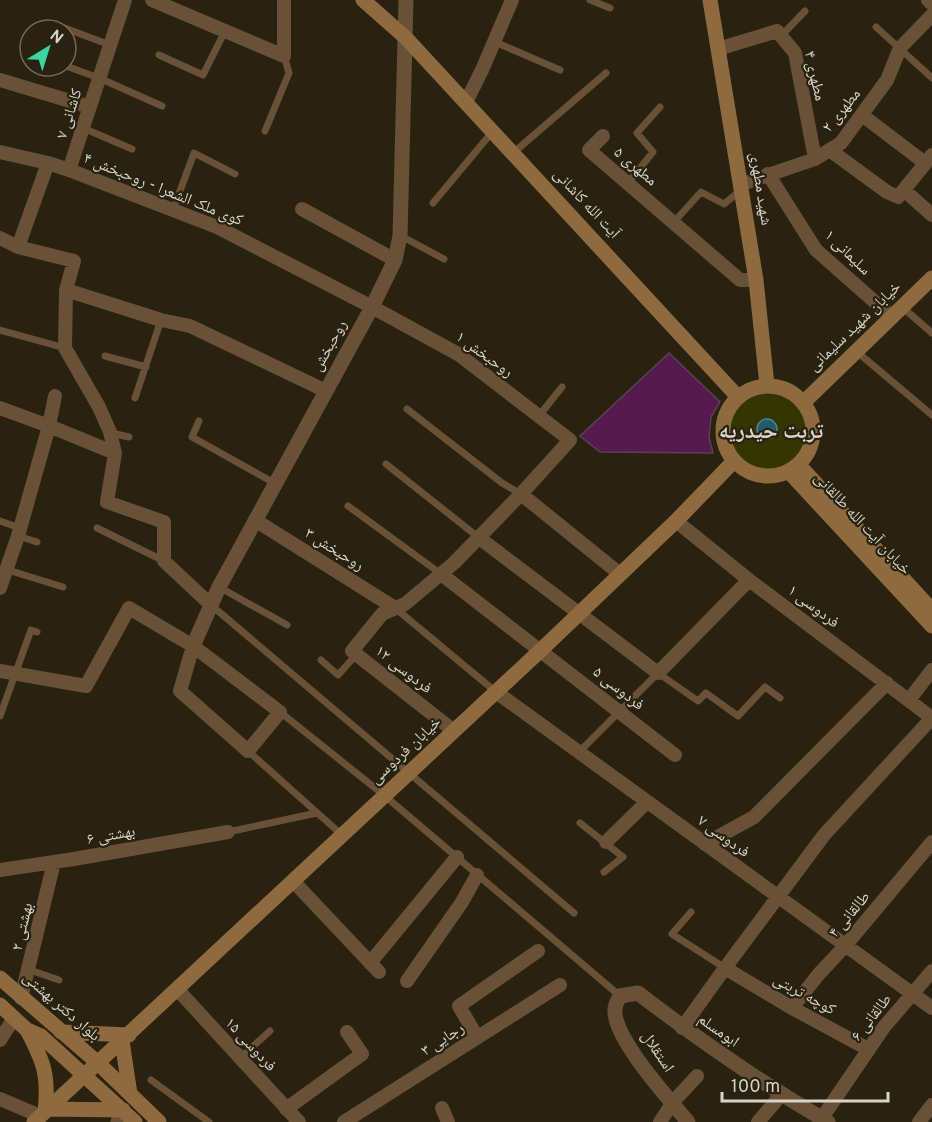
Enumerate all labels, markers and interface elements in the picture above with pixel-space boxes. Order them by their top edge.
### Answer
north arrow [18,18,78,78]
text: N [45,26,67,49]
street label: مطهری ۴ [799,49,829,103]
street label: مطهری ۲ [818,85,866,137]
street label: کاشانی ۷ [53,86,88,142]
street label: مطهری ۵ [609,143,661,191]
street label: کوی ملک الشعرا - روحبخش ۴ [80,149,246,231]
street label: شهید مطهری [744,151,776,227]
street label: آیت الله کاشانی [548,165,624,244]
street label: سلیمانی ۱ [819,226,875,280]
street label: خیابان شهید سلیمانی [804,278,906,376]
street label: روحبخش [308,317,352,375]
street label: روحبخش ۱ [451,327,517,383]
district label: تربت حیدریه [719,419,823,446]
street label: خیابان آیت الله طالقانی [809,468,915,580]
street label: روحبخش ۳ [301,524,367,576]
street label: فردوسی ۱ [783,581,843,633]
street label: فردوسی ۱۲ [370,642,436,698]
street label: فردوسی ۵ [588,663,648,715]
street label: خیابان فردوسی [366,713,446,789]
street label: فردوسی ۷ [693,811,753,863]
street label: بهشتی ۶ [85,822,137,850]
street label: طالقانی ۴ [825,888,875,942]
street label: بهشتی ۲ [8,901,38,953]
street label: بلوار دکتر بهشتی [18,968,104,1046]
street label: کوچه تربتی [769,970,839,1020]
street label: طالقانی ۶ [847,990,897,1046]
street label: ابومسلم [693,1010,743,1052]
street label: فردوسی ۱۵ [220,1014,280,1076]
street label: رجایی ۳ [417,1019,469,1061]
street label: استقلال [636,1028,678,1076]
scale bar [722,1065,888,1103]
text: 100 m [731,1076,780,1099]

